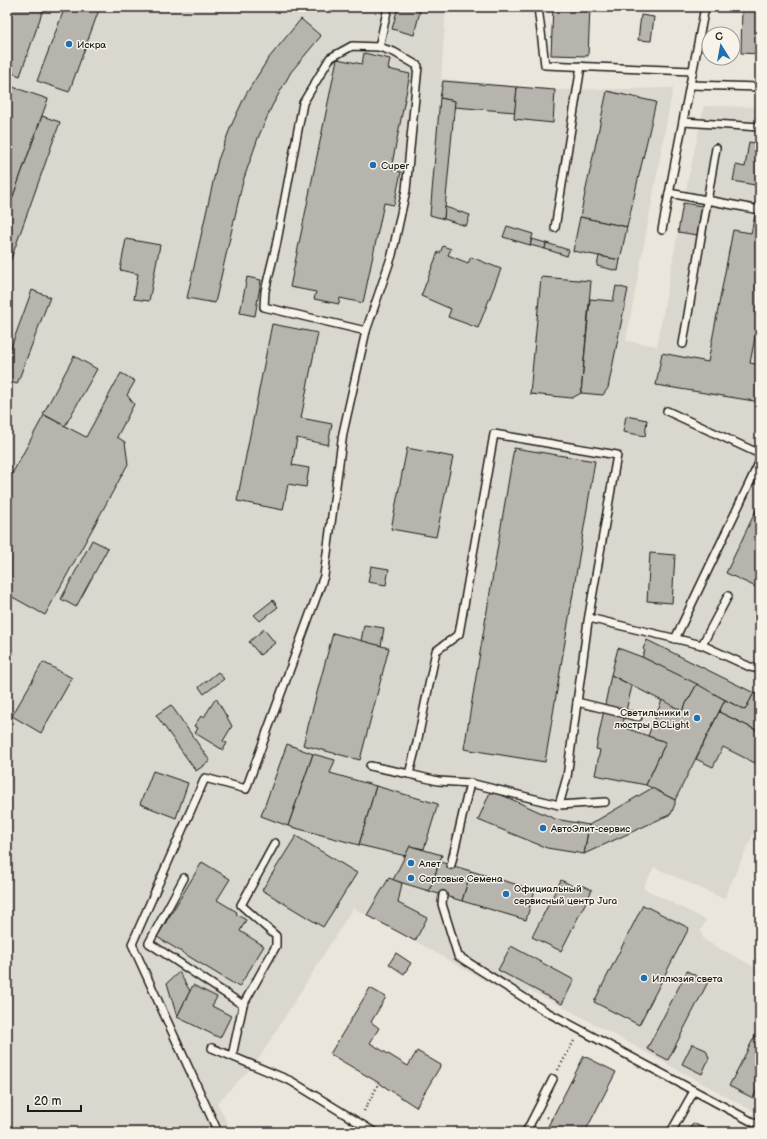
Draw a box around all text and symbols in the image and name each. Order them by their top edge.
north arrow [701,26,741,66]
text: С [714,29,725,44]
marker: Искра [64,39,74,49]
place label: Искра [77,39,106,51]
marker: Cuper [368,160,378,170]
place label: Cuper [381,160,409,172]
place label: Светильники и люстры BCLight [614,707,689,731]
marker: Светильники и люстры BCLight [692,713,702,723]
marker: АвтоЭлит-сервис [538,823,548,833]
place label: АвтоЭлит-сервис [550,823,630,835]
marker: Алет [406,858,416,868]
place label: Алет [418,858,441,870]
marker: Сортовые Семена [406,873,416,883]
place label: Сортовые Семена [419,873,503,885]
place label: Официальный сервисный центр Jura [514,883,617,907]
marker: Официальный сервисный центр Jura [501,889,511,899]
marker: Иллюзия света [639,973,649,983]
place label: Иллюзия света [652,973,723,985]
scale bar [28,1087,81,1113]
text: 20 m [34,1094,61,1109]

